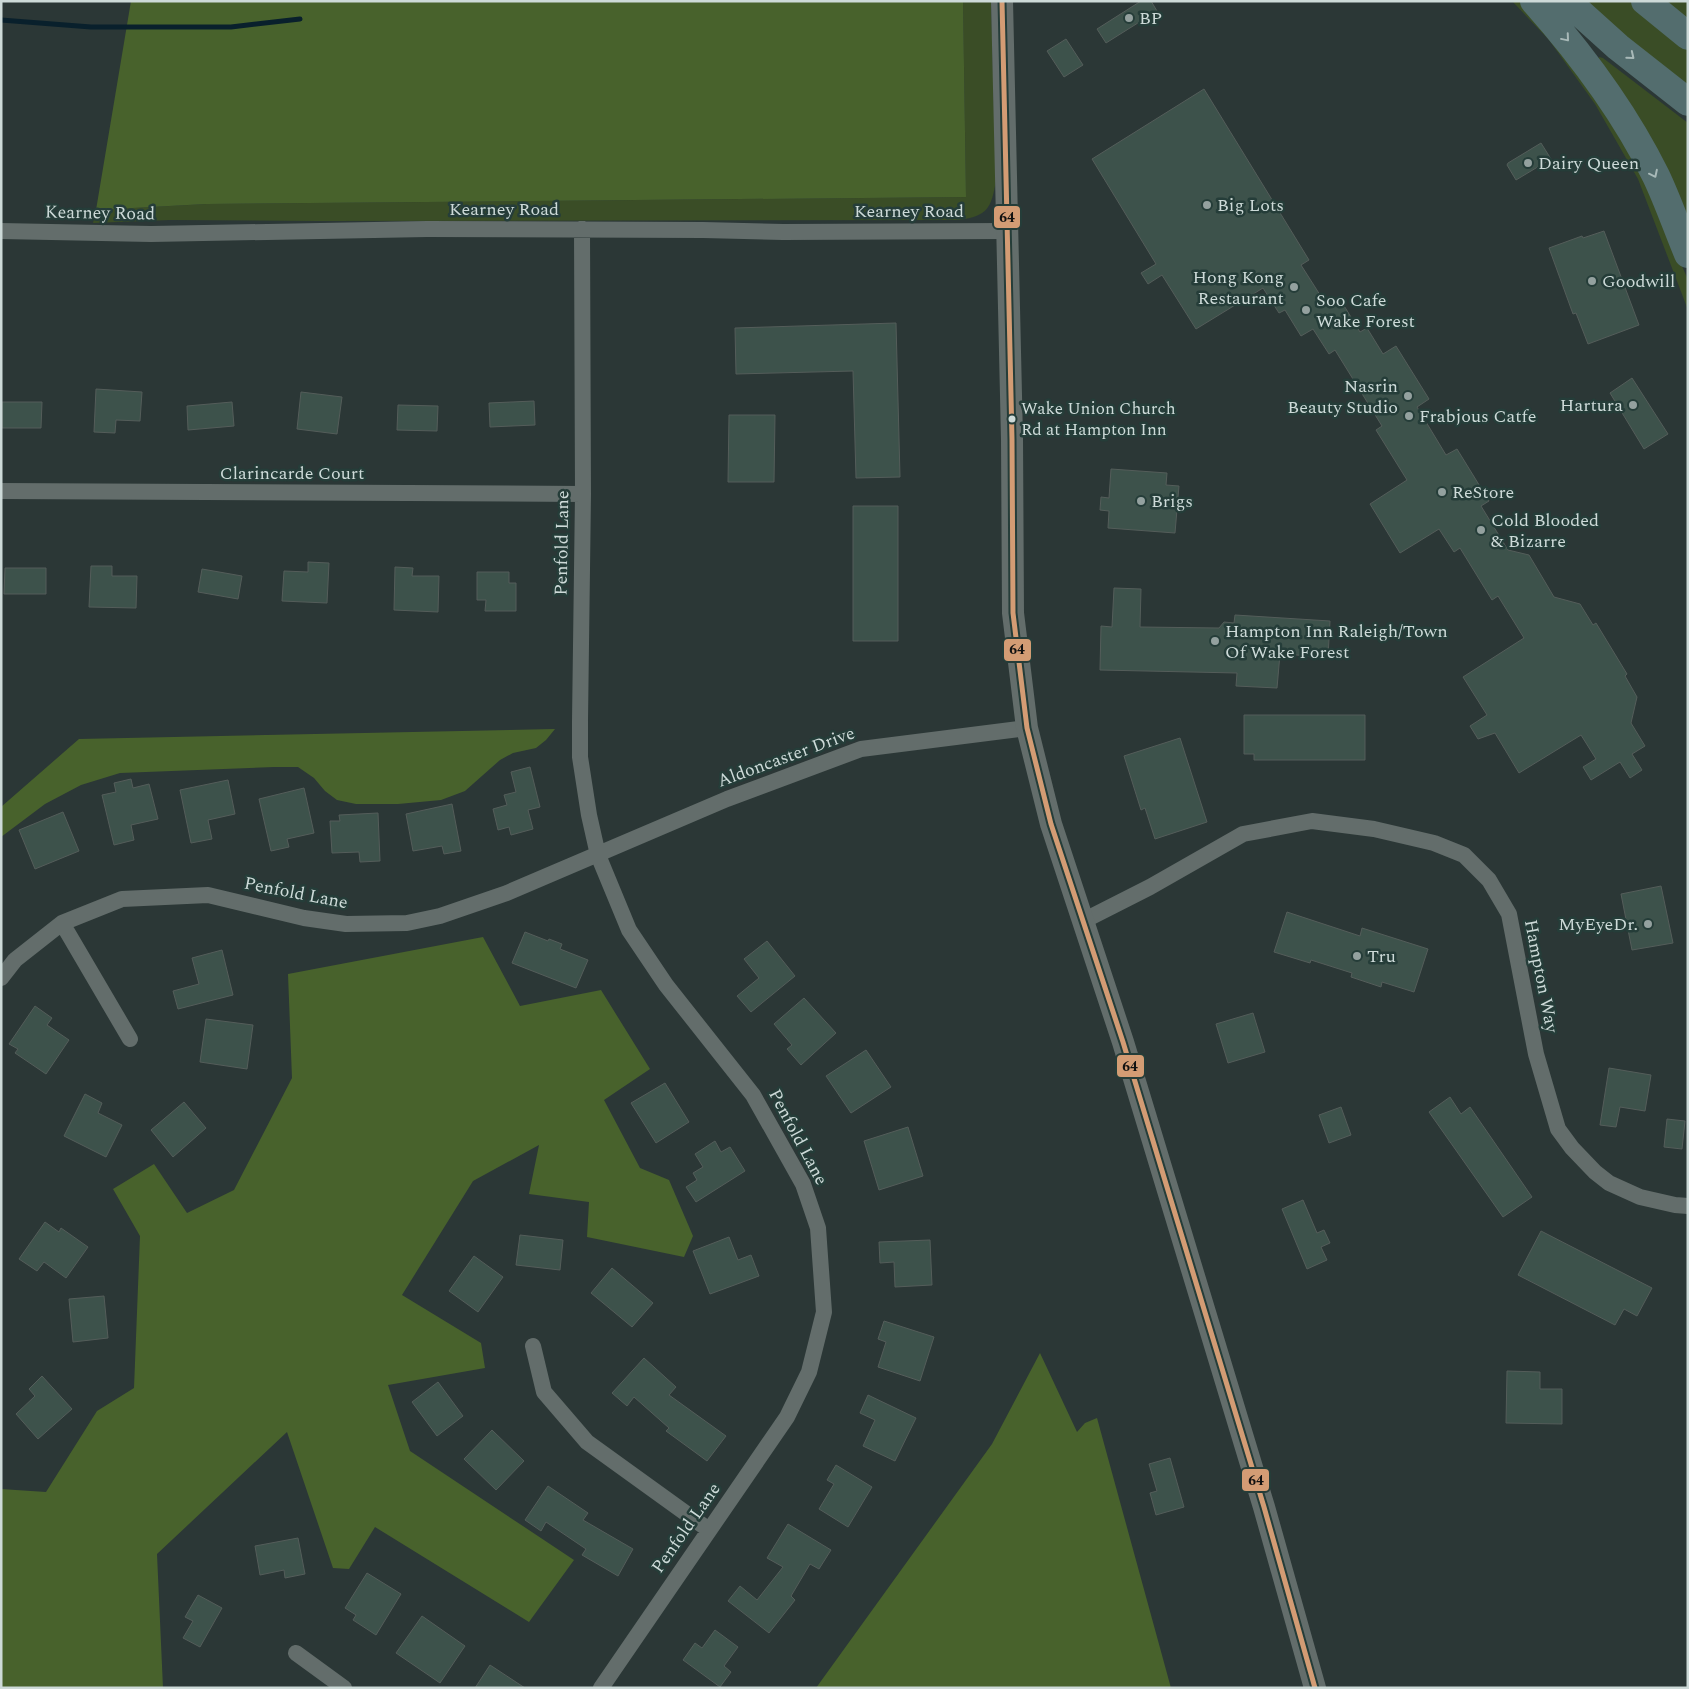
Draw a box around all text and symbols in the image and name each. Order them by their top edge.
place label: BP [1139,5,1162,32]
marker: BP [1123,12,1135,24]
one-way arrow [1560,32,1569,41]
one-way arrow [1625,51,1634,60]
place label: Dairy Queen [1538,150,1639,177]
marker: Dairy Queen [1522,157,1534,169]
one-way arrow [1648,168,1658,177]
place label: Big Lots [1217,192,1284,219]
street label: Kearney Road [449,196,559,223]
street label: Kearney Road [854,198,964,225]
street label: Kearney Road [45,199,155,227]
marker: Big Lots [1201,199,1213,211]
line badge: 64 [993,205,1021,229]
text: 64 [999,207,1015,228]
place label: Hong Kong Restaurant [1192,264,1284,312]
place label: Goodwill [1602,268,1675,295]
marker: Goodwill [1586,275,1598,287]
marker: Hong Kong Restaurant [1288,281,1300,293]
place label: Soo Cafe Wake Forest [1316,287,1415,335]
marker: Soo Cafe Wake Forest [1300,304,1312,316]
place label: Nasrin Beauty Studio [1287,373,1398,421]
marker: Nasrin Beauty Studio [1402,390,1414,402]
place label: Hartura [1560,392,1623,419]
place label: Wake Union Church Rd at Hampton Inn [1021,396,1176,443]
marker: Hartura [1627,399,1639,411]
place label: Frabjous Catfe [1419,403,1537,430]
marker: Frabjous Catfe [1403,410,1415,422]
marker: Wake Union Church Rd at Hampton Inn [1007,414,1017,424]
street label: Clarincarde Court [220,460,364,487]
place label: ReStore [1452,479,1514,506]
marker: ReStore [1436,486,1448,498]
place label: Brigs [1151,488,1193,515]
street label: Penfold Lane [548,490,576,596]
marker: Brigs [1135,495,1147,507]
place label: Cold Blooded & Bizarre [1491,507,1599,555]
marker: Cold Blooded & Bizarre [1475,524,1487,536]
place label: Hampton Inn Raleigh/Town Of Wake Forest [1225,618,1448,666]
marker: Hampton Inn Raleigh/Town Of Wake Forest [1209,635,1221,647]
line badge: 64 [1003,638,1032,662]
text: 64 [1009,639,1025,660]
street label: Aldoncaster Drive [713,720,859,794]
street label: Penfold Lane [242,870,350,916]
place label: MyEyeDr. [1558,911,1638,938]
street label: Hampton Way [1517,917,1565,1036]
marker: MyEyeDr. [1642,918,1654,930]
place label: Tru [1367,943,1396,970]
marker: Tru [1351,950,1363,962]
line badge: 64 [1116,1054,1145,1078]
text: 64 [1122,1056,1138,1077]
street label: Penfold Lane [761,1084,835,1190]
line badge: 64 [1241,1468,1270,1492]
text: 64 [1248,1470,1264,1491]
street label: Penfold Lane [645,1477,727,1579]

